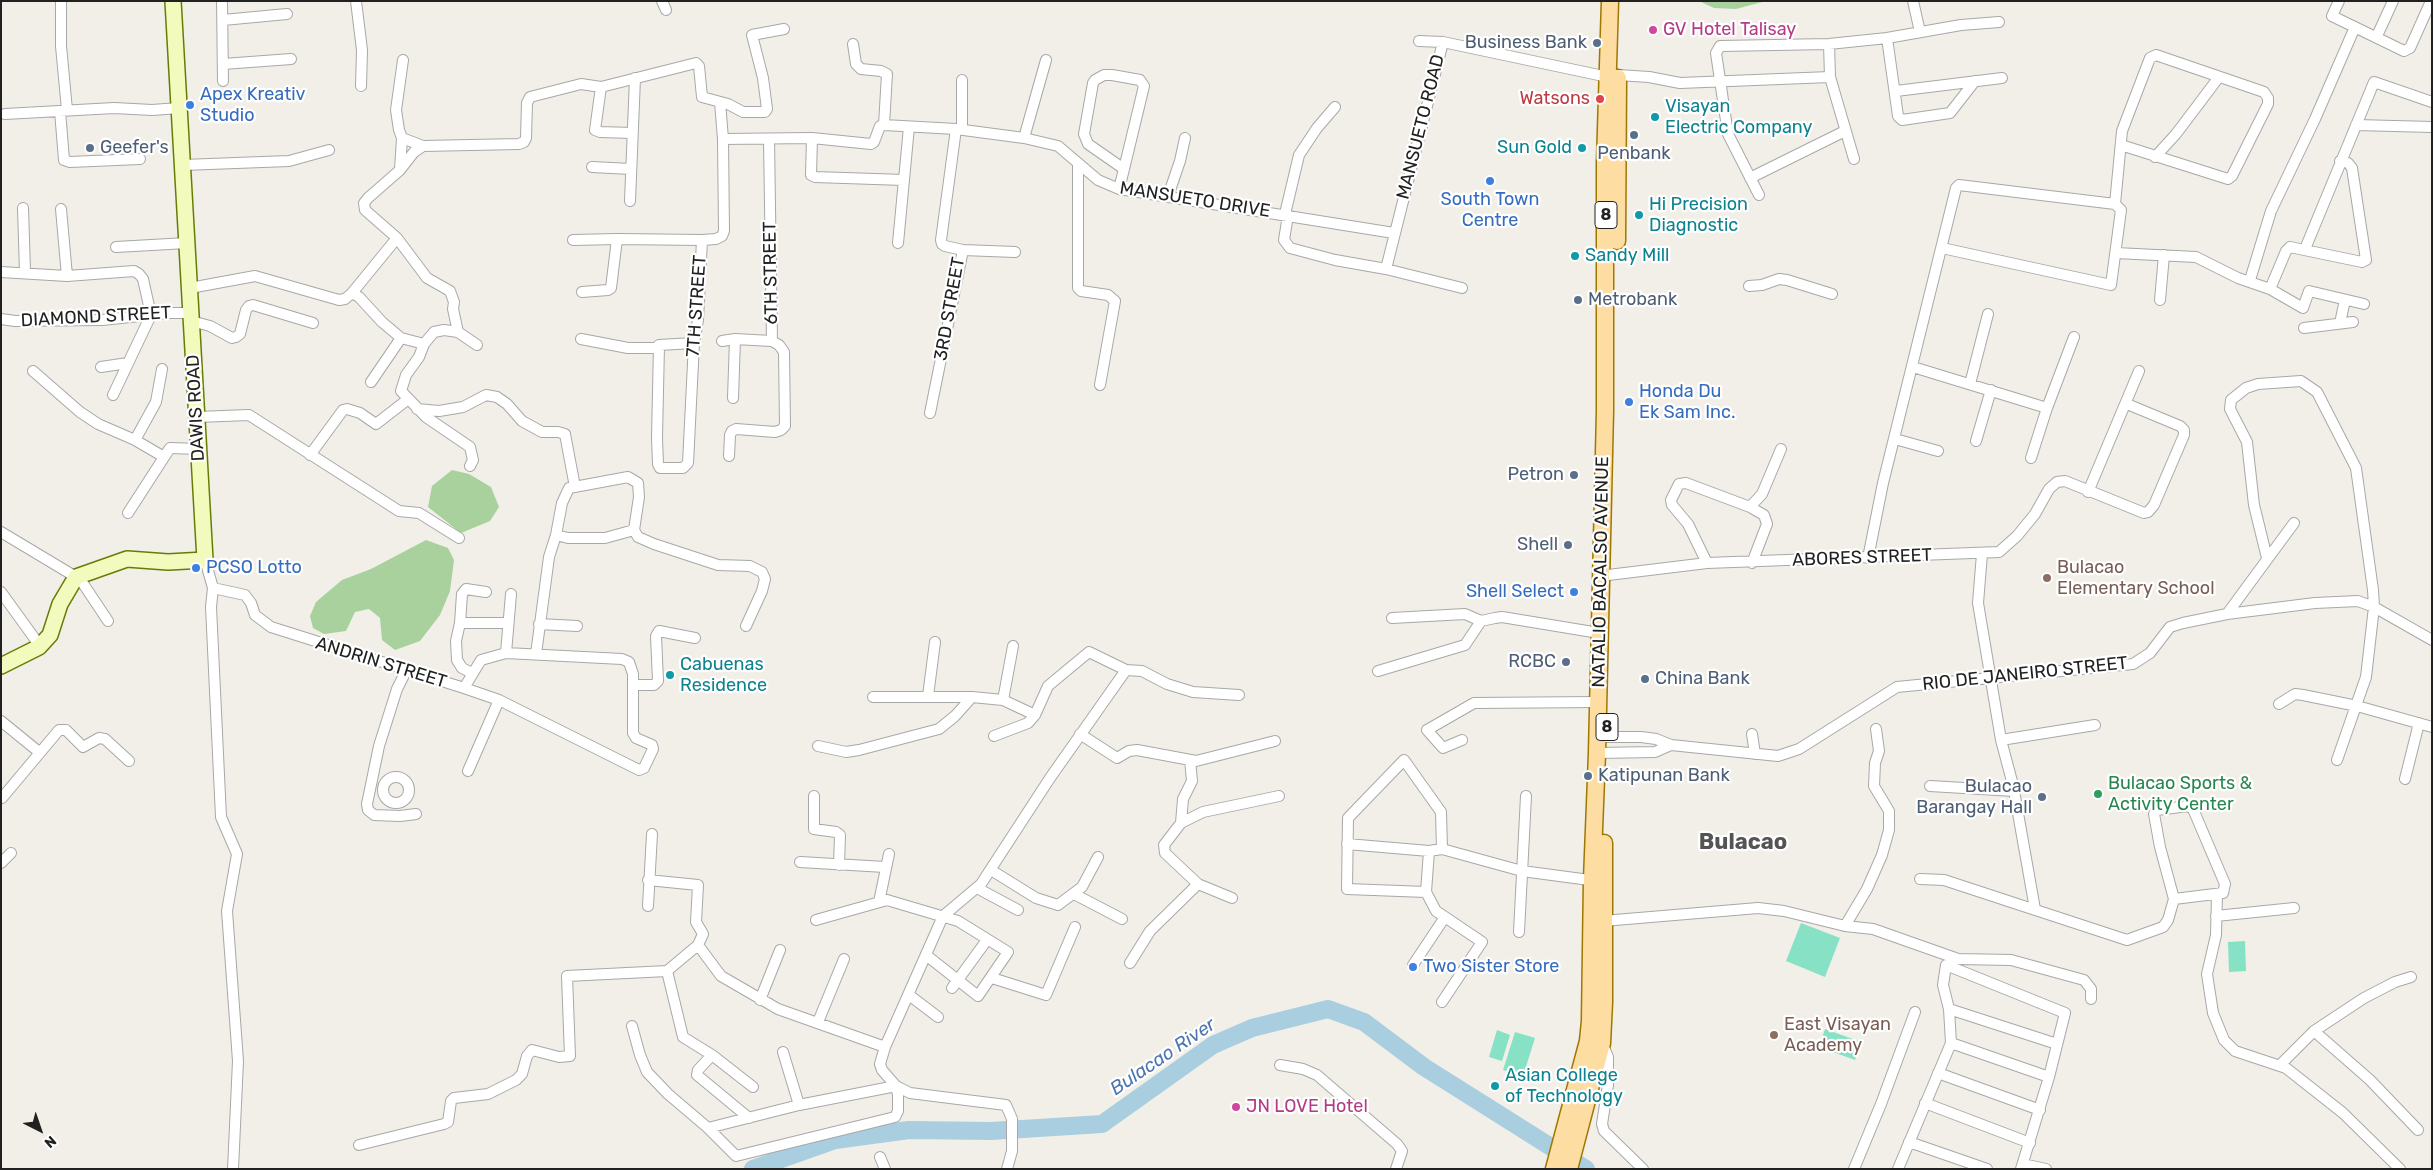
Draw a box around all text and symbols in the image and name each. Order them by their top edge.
place label: GV Hotel Talisay [1663,19,1796,41]
marker: GV Hotel Talisay [1647,24,1659,36]
place label: Business Bank [1465,32,1587,54]
marker: Business Bank [1591,37,1603,49]
street label: MANSUETO ROAD [1393,52,1449,202]
place label: Apex Kreativ Studio [200,84,306,126]
place label: Watsons [1519,88,1590,110]
marker: Watsons [1594,93,1606,105]
place label: Visayan Electric Company [1665,96,1812,138]
marker: Apex Kreativ Studio [184,99,196,111]
marker: Visayan Electric Company [1649,111,1661,123]
marker: Penbank [1628,129,1640,141]
place label: Geefer's [100,137,169,159]
place label: Sun Gold [1497,137,1572,159]
marker: Geefer's [84,142,96,154]
marker: Sun Gold [1576,142,1588,154]
place label: Penbank [1597,143,1671,165]
marker: South Town Centre [1484,175,1496,187]
street label: MANSUETO DRIVE [1118,177,1272,223]
place label: South Town Centre [1441,189,1539,232]
place label: Hi Precision Diagnostic [1649,194,1748,236]
road number: 8 [1595,202,1617,228]
marker: Hi Precision Diagnostic [1633,209,1645,221]
street label: 6TH STREET [759,221,783,325]
place label: Sandy Mill [1585,245,1669,267]
marker: Sandy Mill [1569,250,1581,262]
street label: 7TH STREET [683,254,711,358]
street label: 3RD STREET [930,255,970,363]
place label: Metrobank [1588,289,1677,311]
marker: Metrobank [1572,294,1584,306]
street label: DIAMOND STREET [20,302,172,332]
street label: DAWIS ROAD [182,354,210,462]
place label: Honda Du Ek Sam Inc. [1639,381,1735,424]
marker: Honda Du Ek Sam Inc. [1623,396,1635,408]
street label: NATALIO BACALSO AVENUE [1588,456,1614,688]
place label: Petron [1508,464,1564,486]
marker: Petron [1568,469,1580,481]
place label: Shell [1517,534,1558,556]
marker: Shell [1562,539,1574,551]
street label: ABORES STREET [1792,545,1932,571]
place label: PCSO Lotto [206,557,302,579]
place label: Bulacao Elementary School [2057,557,2215,600]
marker: PCSO Lotto [190,562,202,574]
marker: Bulacao Elementary School [2041,572,2053,584]
place label: Shell Select [1466,581,1564,603]
marker: Shell Select [1568,586,1580,598]
street label: ANDRIN STREET [313,633,449,693]
place label: RCBC [1508,651,1556,673]
street label: RIO DE JANEIRO STREET [1921,652,2129,696]
place label: Cabuenas Residence [680,654,767,696]
marker: RCBC [1560,656,1572,668]
place label: China Bank [1655,668,1750,690]
marker: Cabuenas Residence [664,669,676,681]
marker: China Bank [1639,673,1651,685]
road number: 8 [1596,714,1618,740]
place label: Katipunan Bank [1598,765,1730,787]
marker: Katipunan Bank [1582,770,1594,782]
place label: Bulacao Sports & Activity Center [2108,773,2252,816]
place label: Bulacao Barangay Hall [1916,776,2032,819]
marker: Bulacao Sports & Activity Center [2092,788,2104,800]
marker: Bulacao Barangay Hall [2036,791,2048,803]
district label: Bulacao [1699,830,1787,856]
place label: Two Sister Store [1423,956,1559,978]
marker: Two Sister Store [1407,961,1419,973]
water label: Bulacao River [1106,1013,1220,1101]
place label: East Visayan Academy [1784,1014,1891,1056]
marker: East Visayan Academy [1768,1029,1780,1041]
place label: Asian College of Technology [1505,1065,1623,1108]
marker: Asian College of Technology [1489,1080,1501,1092]
place label: JN LOVE Hotel [1246,1096,1368,1118]
marker: JN LOVE Hotel [1230,1101,1242,1113]
north arrow [15,1105,65,1155]
text: N [41,1132,60,1151]

